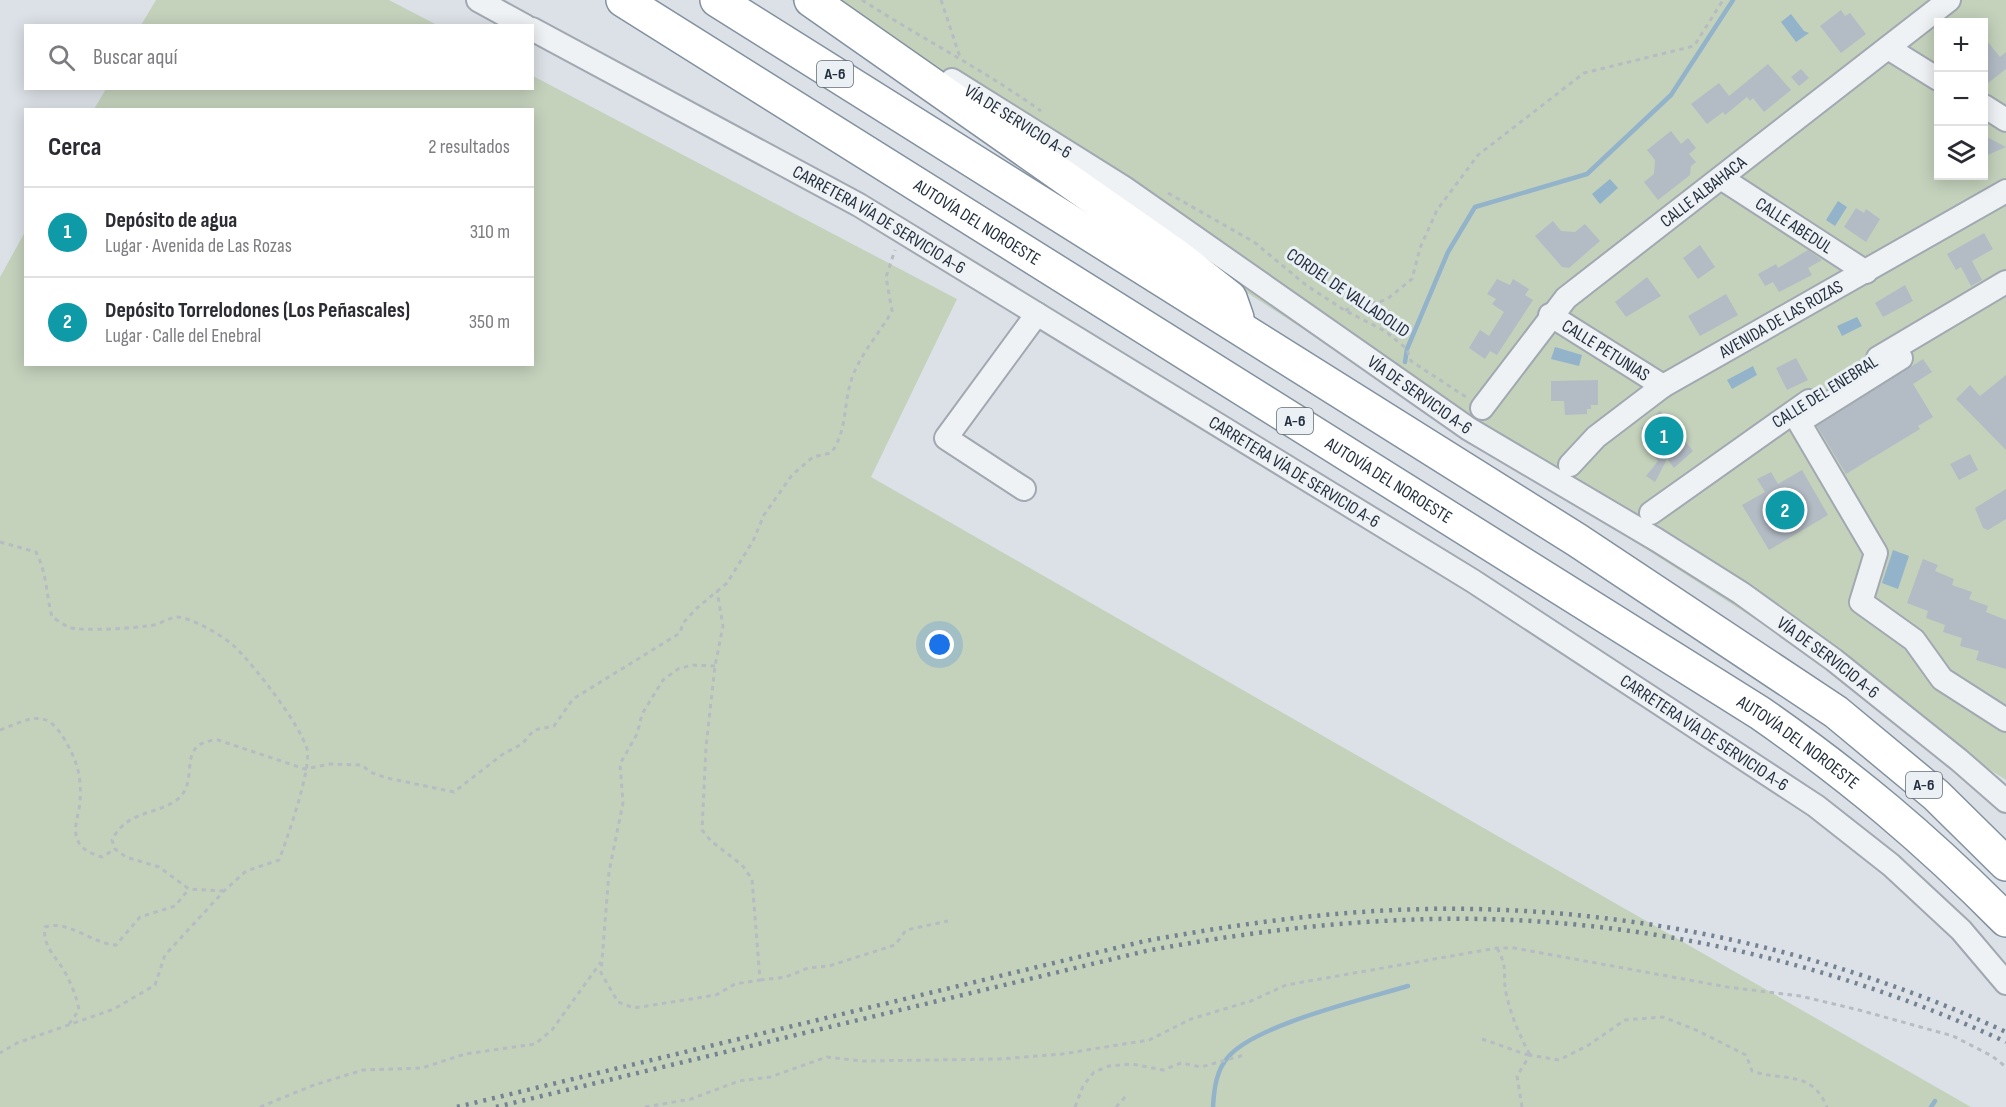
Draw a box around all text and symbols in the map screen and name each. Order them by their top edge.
map controls [1934,18,1988,180]
button: + [1934,18,1988,72]
search box [24,24,534,90]
icon: search [45,41,78,74]
text: Buscar aquí [93,44,178,71]
road number: A-6 [817,61,853,87]
button: − [1934,72,1988,126]
street label: VÍA DE SERVICIO A-6 [961,80,1076,163]
button: layers [1934,126,1988,180]
text: Cerca [48,132,101,163]
text: 2 resultados [428,135,510,159]
street label: CALLE ALBAHACA [1656,151,1750,231]
street label: CARRETERA VÍA DE SERVICIO A-6 [789,161,969,278]
street label: AUTOVÍA DEL NOROESTE [909,174,1044,270]
street label: CALLE ABEDUL [1751,193,1837,258]
text: Depósito de agua [105,207,237,234]
text: 1 [64,220,71,244]
text: 310 m [470,220,510,244]
text: Lugar · Avenida de Las Rozas [105,234,292,258]
street label: CORDEL DE VALLADOLID [1282,244,1414,342]
street label: AVENIDA DE LAS ROZAS [1714,275,1847,363]
text: Depósito Torrelodones (Los Peñascales) [105,297,410,324]
text: 2 [63,310,72,334]
text: 350 m [469,310,510,334]
street label: CALLE PETUNIAS [1558,315,1654,386]
text: Lugar · Calle del Enebral [105,324,261,348]
street label: VÍA DE SERVICIO A-6 [1364,351,1476,438]
street label: CALLE DEL ENEBRAL [1768,351,1882,433]
road number: A-6 [1277,408,1313,434]
street label: CARRETERA VÍA DE SERVICIO A-6 [1205,411,1384,532]
pin: 1 [1644,414,1684,458]
street label: AUTOVÍA DEL NOROESTE [1321,432,1456,528]
pin: 2 [1766,488,1804,532]
street label: VÍA DE SERVICIO A-6 [1773,612,1884,703]
your location [925,630,954,659]
street label: CARRETERA VÍA DE SERVICIO A-6 [1616,670,1792,796]
street label: AUTOVÍA DEL NOROESTE [1733,690,1863,793]
road number: A-6 [1906,772,1942,798]

